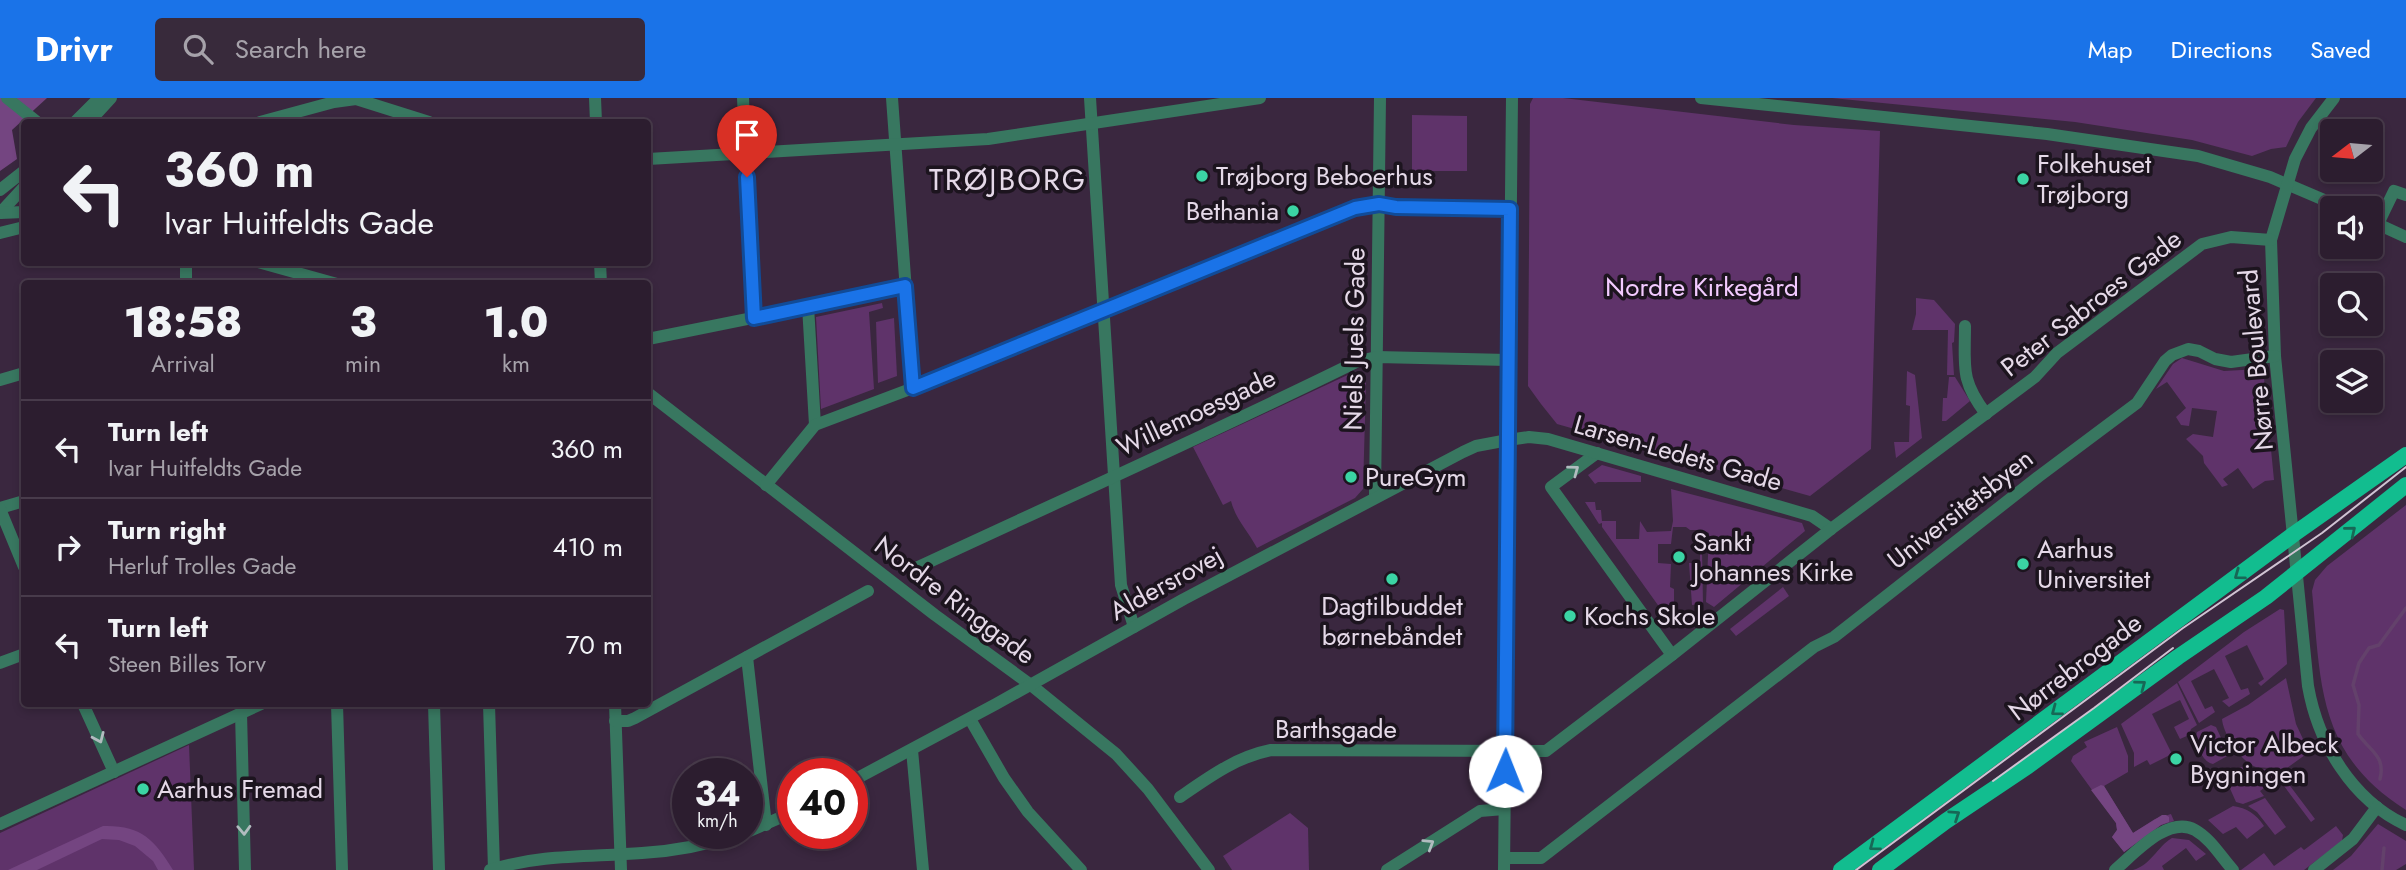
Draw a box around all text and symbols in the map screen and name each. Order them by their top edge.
search box [155,18,645,81]
text: Drivr [35,26,113,73]
icon: search [179,30,217,68]
text: Search here [235,30,366,68]
text: Map [2088,32,2133,67]
text: Directions [2171,32,2272,67]
text: Saved [2310,32,2371,67]
pin [717,105,777,177]
icon: arrive [728,116,766,154]
north arrow [2320,119,2384,182]
map controls [2320,119,2383,413]
text: 360 m [164,135,315,205]
place label: Folkehuset Trøjborg [2037,145,2152,213]
icon: left [49,147,140,238]
place label: Trøjborg Beboerhus [1216,157,1433,195]
district label: TRØJBORG [929,158,1087,201]
marker: Trøjborg Beboerhus [1194,168,1210,184]
marker: Folkehuset Trøjborg [2015,171,2031,187]
place label: Bethania [1186,192,1279,230]
button: sound [2320,196,2383,259]
text: Ivar Huitfeldts Gade [164,200,434,246]
marker: Bethania [1285,203,1301,219]
street label: Peter Sabroes Gade [1993,220,2189,386]
street label: Niels Juels Gade [1333,247,1375,431]
park label: Nordre Kirkegård [1605,268,1799,306]
street label: Nørre Boulevard [2229,268,2283,452]
button: search [2320,273,2383,336]
text: 18:58 [124,292,242,353]
text: 3 [350,292,377,353]
text: 1.0 [484,292,548,353]
text: Arrival [151,347,215,381]
text: min [345,347,381,381]
text: km [502,347,530,381]
button: layers [2320,350,2383,413]
street label: Willemoesgade [1110,358,1282,466]
street label: Larsen-Ledets Gade [1570,405,1786,501]
text: Turn left [108,413,208,451]
icon: left [49,430,87,468]
text: 360 m [550,430,623,468]
street label: Universitetsbyen [1879,440,2041,578]
text: Ivar Huitfeldts Gade [108,451,302,485]
place label: PureGym [1365,458,1467,496]
one-way arrow [1566,465,1579,478]
marker: PureGym [1343,469,1359,485]
text: Turn right [108,511,226,549]
place label: Sankt Johannes Kirke [1690,523,1853,591]
one-way arrow [2343,526,2355,539]
street label: Nordre Ringgade [866,527,1044,673]
icon: right [49,528,87,566]
text: 410 m [552,528,623,566]
place label: Aarhus Universitet [2037,530,2151,598]
street label: Aldersrovej [1103,536,1229,630]
text: Herluf Trolles Gade [108,549,296,583]
marker: Sankt Johannes Kirke [1671,549,1687,565]
marker: Aarhus Universitet [2015,556,2031,572]
one-way arrow [2234,567,2247,580]
marker: Dagtilbuddet børnebåndet [1384,571,1400,587]
place label: Dagtilbuddet børnebåndet [1321,587,1464,655]
place label: Kochs Skole [1584,597,1715,635]
street label: Nørrebrogade [2000,604,2150,730]
marker: Kochs Skole [1562,608,1578,624]
text: Turn left [108,609,208,647]
icon: left [49,626,87,664]
text: 70 m [566,626,623,664]
text: Steen Billes Torv [108,647,266,681]
one-way arrow [2133,680,2146,693]
one-way arrow [2051,702,2064,715]
street label: Barthsgade [1275,710,1397,748]
place label: Victor Albeck Bygningen [2190,725,2339,793]
one-way arrow [91,730,105,743]
position arrow [1468,734,1542,808]
marker: Victor Albeck Bygningen [2168,751,2184,767]
speed limit sign: 40 [777,758,868,849]
text: 34 [694,769,741,819]
place label: Aarhus Fremad [157,770,323,808]
marker: Aarhus Fremad [135,781,151,797]
text: km/h [697,808,738,834]
one-way arrow [1947,811,1960,823]
one-way arrow [236,825,252,836]
one-way arrow [1869,838,1881,851]
one-way arrow [1421,839,1434,852]

